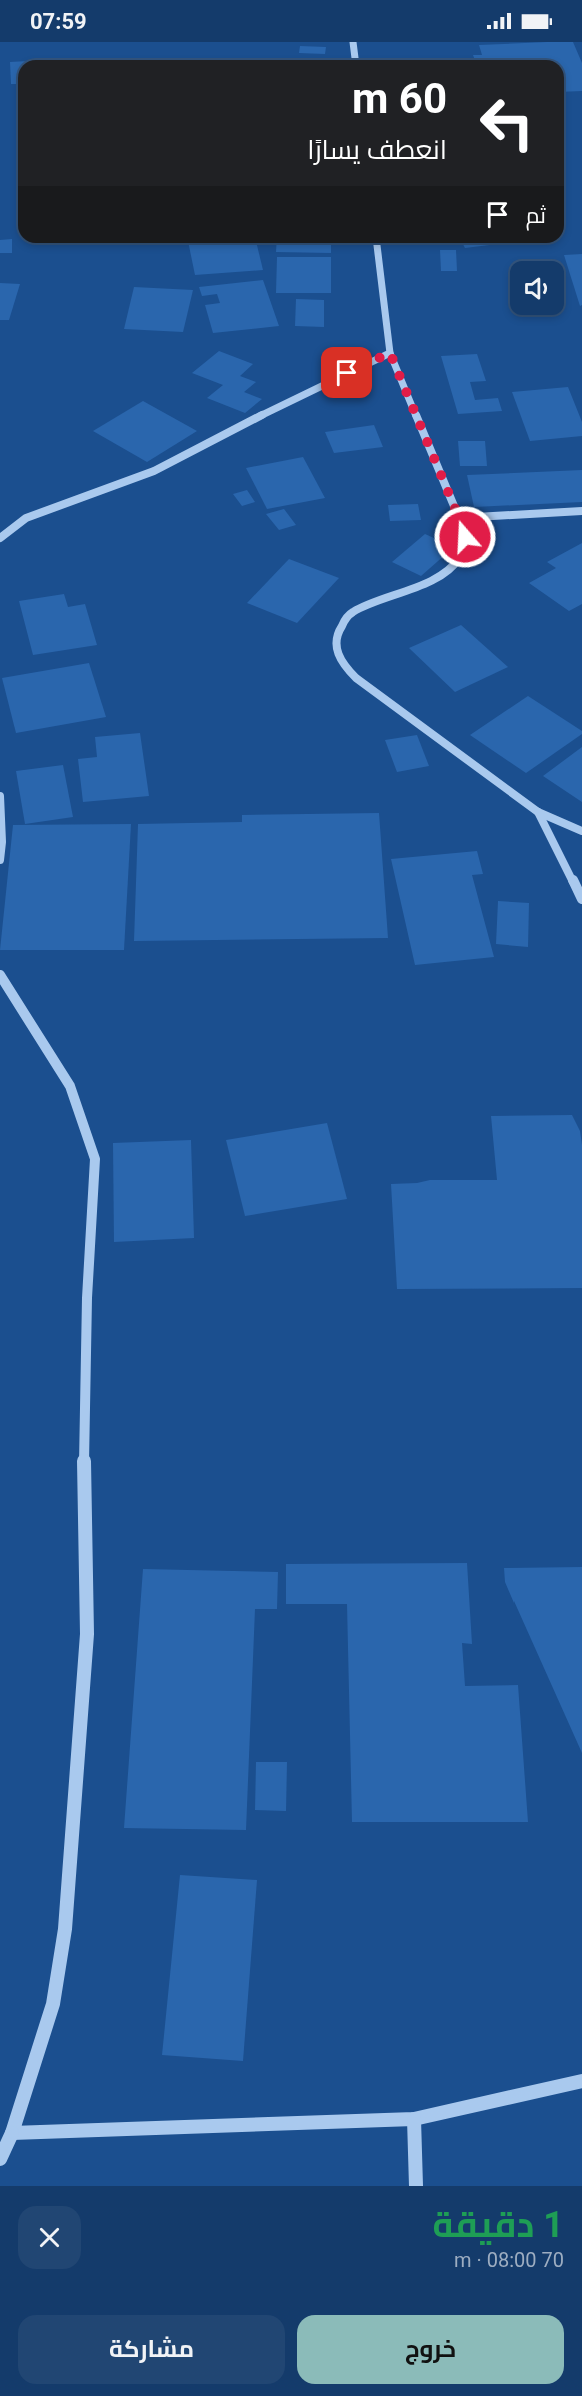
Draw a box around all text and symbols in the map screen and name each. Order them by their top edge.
text: 07:59 [30,9,87,34]
text: 60 m [352,74,447,123]
icon: left [468,84,546,162]
text: انعطف يسارًا [307,134,447,166]
icon: arrive [481,198,514,231]
text: ثم [526,203,546,228]
map controls [510,261,564,315]
button: sound [510,261,564,315]
pin [321,347,372,398]
icon: arrive [330,356,363,389]
position arrow [433,505,497,569]
text: 1 دقيقة [433,2204,564,2246]
button: close [18,2206,81,2269]
text: 70 m · 08:00 [454,2248,564,2272]
button: مشاركة [18,2315,285,2384]
button: خروج [297,2315,564,2384]

